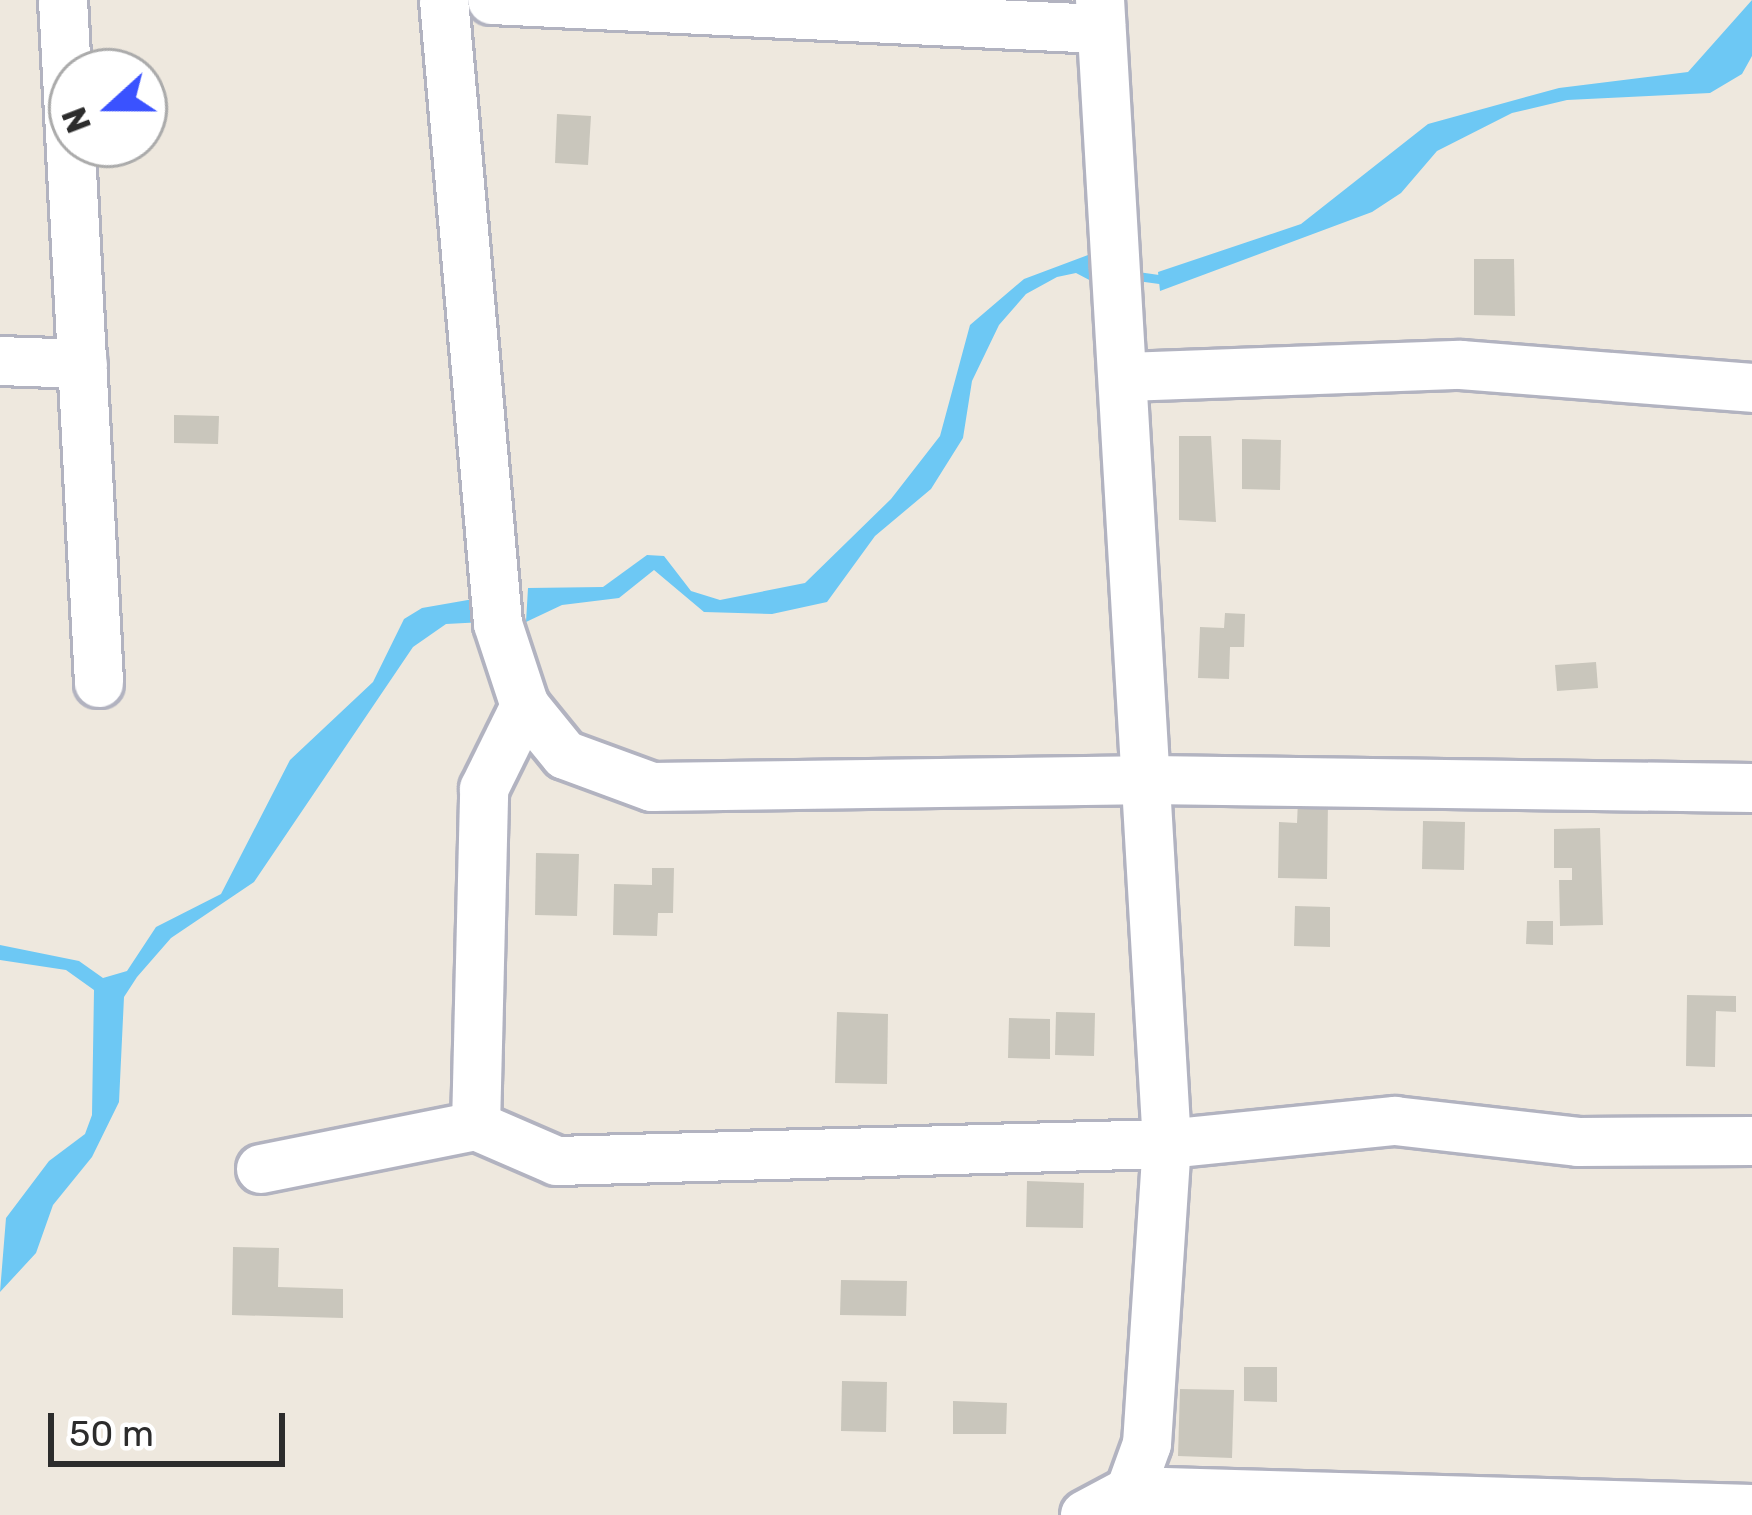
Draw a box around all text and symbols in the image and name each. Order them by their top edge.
north arrow [48,48,168,168]
text: N [54,102,99,138]
scale bar [54,1389,291,1463]
text: 50 m [69,1412,154,1455]

